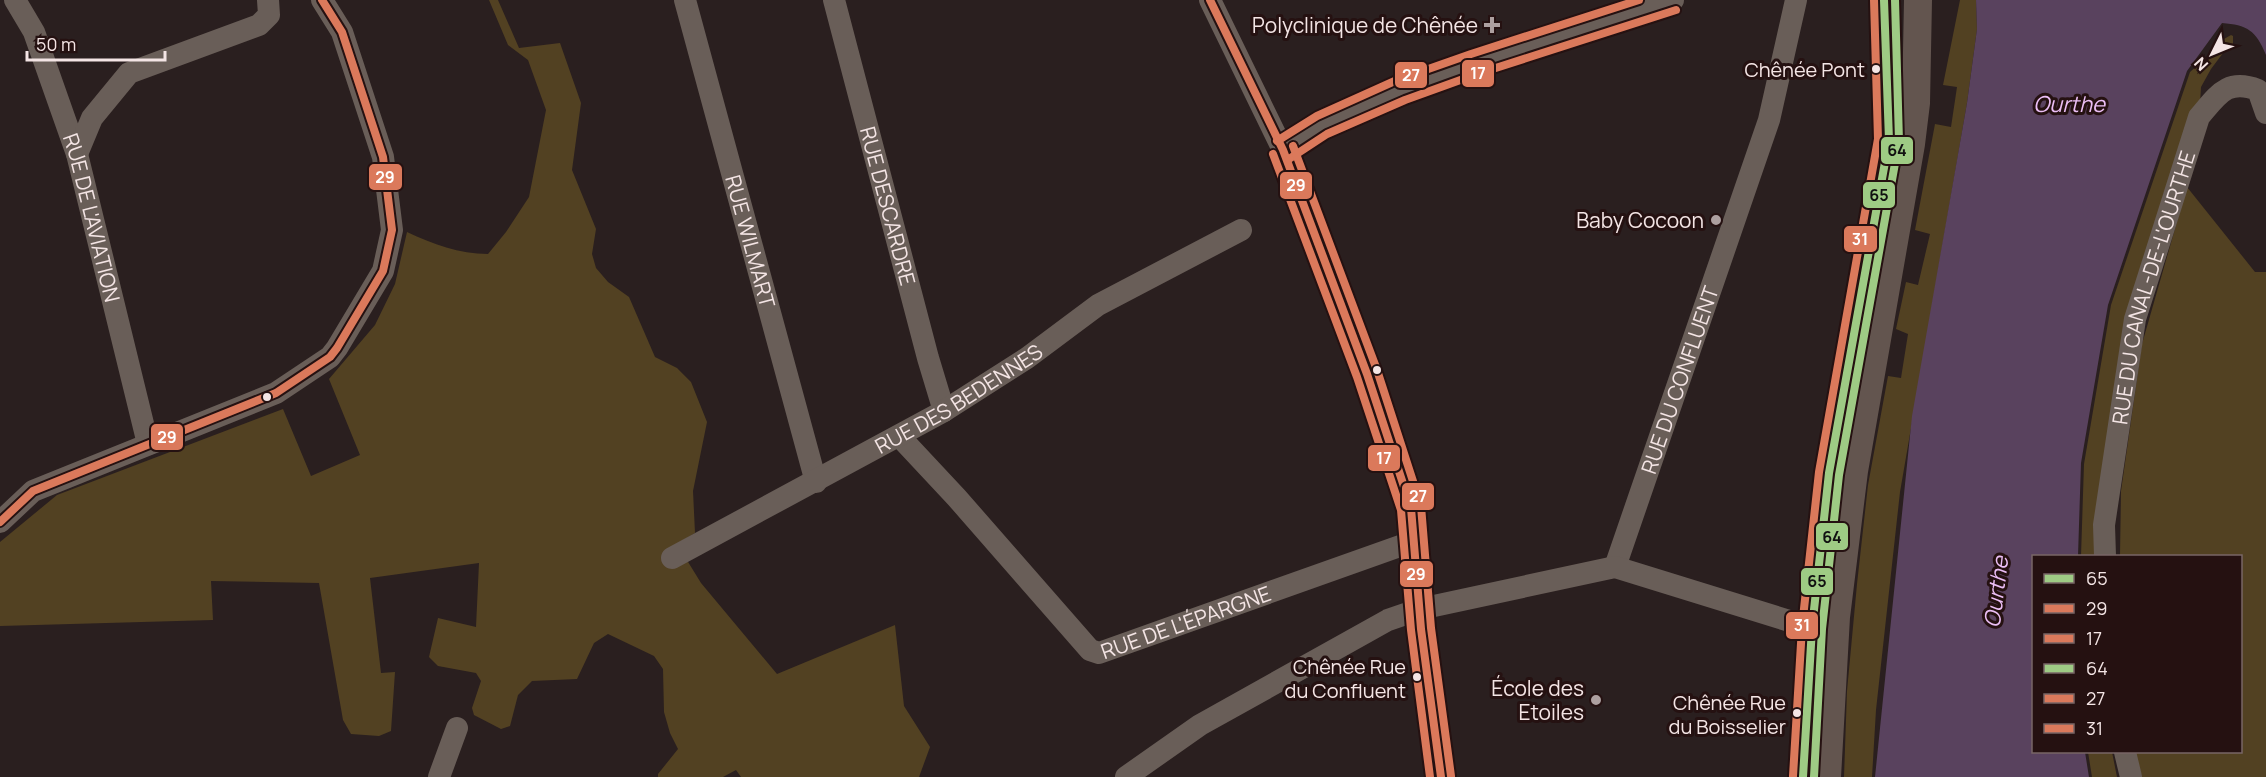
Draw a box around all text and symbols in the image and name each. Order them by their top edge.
place label: Polyclinique de Chênée [1252,11,1478,39]
marker: Polyclinique de Chênée [1483,16,1501,34]
scale bar [27,24,165,62]
north arrow [2182,24,2242,84]
text: 50 m [36,32,76,56]
text: N [2189,53,2213,76]
place label: Chênée Pont [1744,56,1865,83]
line badge: 17 [1461,59,1495,88]
line badge: 27 [1394,61,1428,89]
text: 17 [1470,62,1486,84]
marker: Chênée Pont [1870,63,1882,75]
text: 27 [1402,64,1420,86]
water label: Ourthe [2033,89,2106,119]
street label: RUE DESCARDRE [854,124,922,288]
street label: RUE DE L'AVIATION [57,129,127,305]
line badge: 64 [1880,136,1914,165]
text: 64 [1887,139,1907,161]
street label: RUE DU CANAL-DE-L'OURTHE [2105,147,2201,426]
line badge: 29 [368,163,403,191]
text: 29 [375,166,395,188]
line badge: 29 [1279,171,1313,200]
street label: RUE WILMART [719,172,782,311]
text: 29 [1286,174,1306,196]
line badge: 65 [1862,181,1896,209]
text: 65 [1869,184,1889,206]
place label: Baby Cocoon [1576,206,1704,234]
marker: Baby Cocoon [1709,213,1723,227]
line badge: 31 [1843,225,1878,253]
text: 31 [1852,228,1868,250]
street label: RUE DU CONFLUENT [1634,282,1725,477]
street label: RUE DES BEDENNES [870,337,1048,460]
unlabelled marker [1371,364,1383,376]
unlabelled marker [261,391,273,403]
line badge: 29 [150,423,184,451]
text: 29 [157,426,177,448]
line badge: 17 [1367,444,1401,472]
text: 17 [1376,447,1392,469]
line badge: 27 [1401,482,1435,511]
text: 27 [1409,485,1427,507]
line badge: 64 [1815,522,1849,551]
text: 64 [1822,526,1842,548]
water label: Ourthe [1977,553,2015,629]
legend [2032,555,2242,753]
line badge: 29 [1399,560,1434,588]
text: 29 [1406,563,1426,585]
text: 65 [2086,566,2108,590]
line badge: 65 [1800,567,1834,596]
text: 65 [1807,570,1827,592]
street label: RUE DE L'ÉPARGNE [1097,579,1275,665]
text: 29 [2086,596,2107,620]
line badge: 31 [1785,611,1819,640]
text: 31 [1794,614,1810,636]
text: 17 [2086,626,2102,650]
place label: Chênée Rue du Confluent [1285,653,1406,704]
text: 64 [2086,656,2108,680]
marker: Chênée Rue du Confluent [1411,671,1423,683]
place label: École des Etoiles [1491,674,1584,726]
text: 27 [2086,686,2105,710]
place label: Chênée Rue du Boisselier [1669,689,1786,740]
marker: École des Etoiles [1589,693,1603,707]
marker: Chênée Rue du Boisselier [1791,707,1803,719]
text: 31 [2086,716,2103,740]

